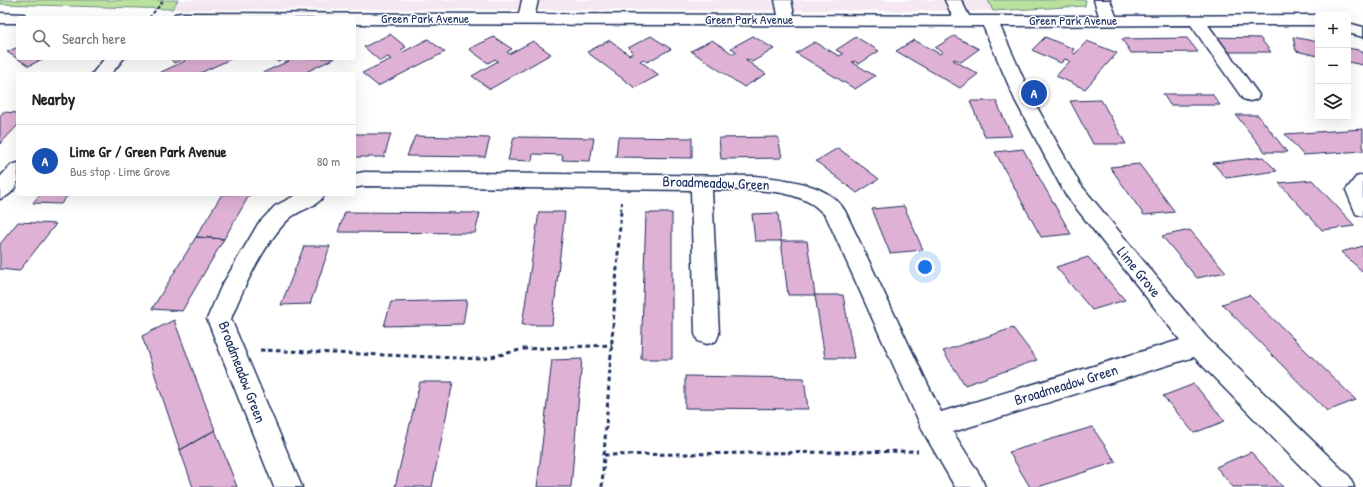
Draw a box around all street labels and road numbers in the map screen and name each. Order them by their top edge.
street label: Green Park Avenue [381,9,469,27]
street label: Green Park Avenue [705,10,793,28]
street label: Green Park Avenue [1029,11,1117,29]
street label: Broadmeadow Green [662,170,770,195]
street label: Lime Grove [1112,242,1166,301]
street label: Broadmeadow Green [213,318,272,426]
street label: Broadmeadow Green [1012,359,1120,410]

